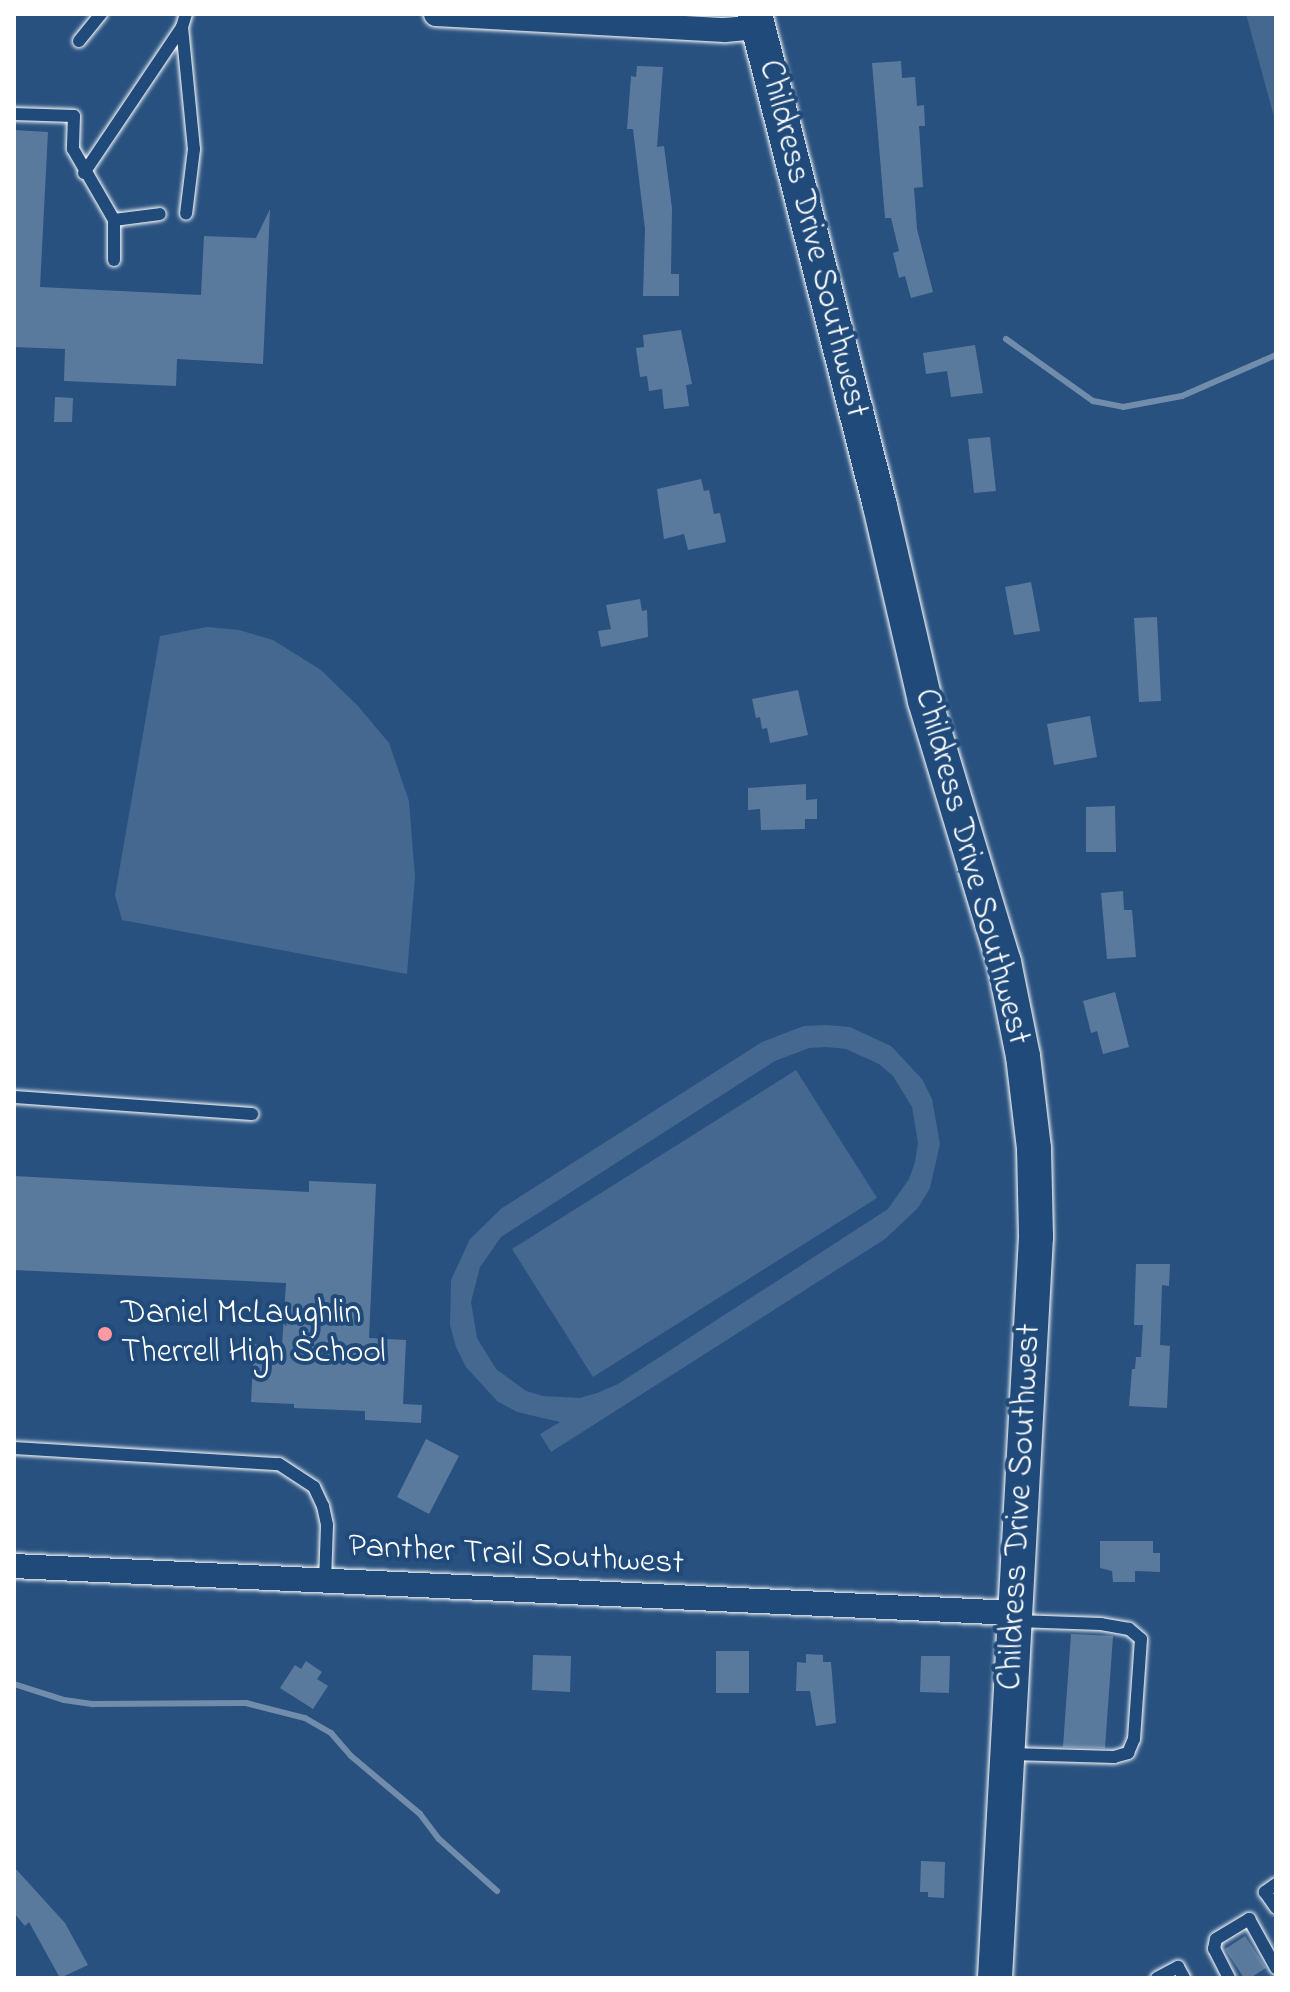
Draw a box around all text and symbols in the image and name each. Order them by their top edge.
street label: Childress Drive Southwest [748,56,876,422]
street label: Childress Drive Southwest [904,685,1038,1049]
place label: Daniel McLaughlin Therrell High School [121,1294,386,1374]
street label: Childress Drive Southwest [991,1323,1051,1691]
marker: Daniel McLaughlin Therrell High School [96,1325,114,1343]
street label: Panther Trail Southwest [347,1527,685,1585]

